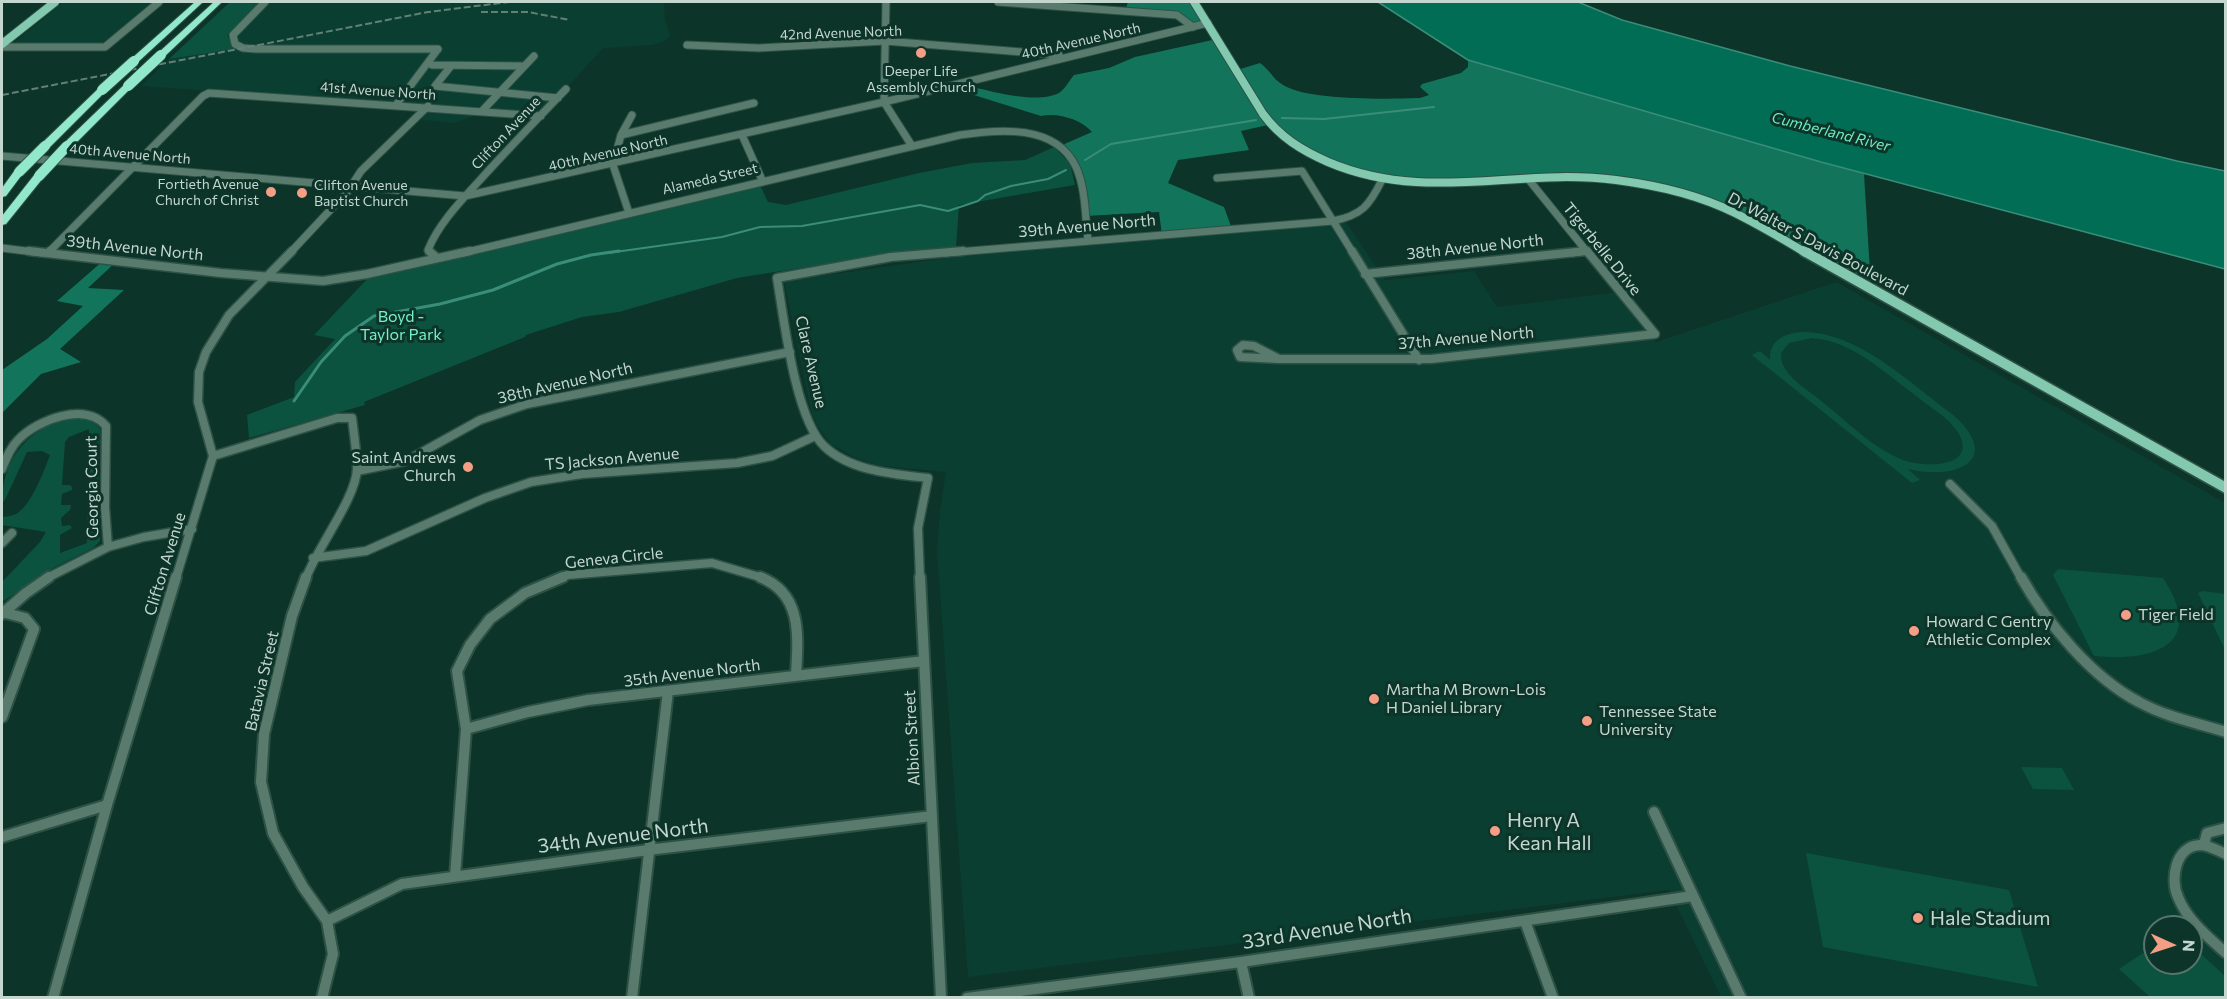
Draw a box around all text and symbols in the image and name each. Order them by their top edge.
street label: 40th Avenue North [1020,19,1142,63]
street label: 42nd Avenue North [780,22,902,44]
marker: Deeper Life Assembly Church [914,46,928,60]
place label: Deeper Life Assembly Church [866,63,976,96]
street label: 41st Avenue North [319,79,437,103]
street label: Clifton Avenue [468,93,544,173]
water label: Cumberland River [1770,109,1892,155]
street label: 40th Avenue North [547,131,669,175]
street label: 40th Avenue North [69,140,191,168]
street label: Alameda Street [660,160,760,198]
place label: Fortieth Avenue Church of Christ [155,176,259,208]
place label: Clifton Avenue Baptist Church [314,177,408,210]
marker: Fortieth Avenue Church of Christ [264,185,278,199]
marker: Clifton Avenue Baptist Church [295,186,309,200]
street label: Dr Walter S Davis Boulevard [1725,188,1911,300]
street label: Tigerbelle Drive [1559,199,1645,299]
street label: 39th Avenue North [1018,210,1156,242]
street label: 38th Avenue North [1405,230,1545,264]
street label: 39th Avenue North [65,231,205,265]
park label: Boyd - Taylor Park [360,307,442,345]
street label: Clare Avenue [791,314,831,410]
street label: 37th Avenue North [1397,322,1535,354]
street label: 38th Avenue North [496,358,634,408]
street label: Georgia Court [82,435,102,539]
street label: TS Jackson Avenue [544,444,680,474]
place label: Saint Andrews Church [351,448,456,486]
marker: Saint Andrews Church [461,460,475,474]
street label: Clifton Avenue [140,510,190,618]
street label: Geneva Circle [564,543,664,573]
place label: Tiger Field [2138,605,2214,625]
marker: Tiger Field [2119,608,2133,622]
place label: Howard C Gentry Athletic Complex [1926,612,2051,650]
marker: Howard C Gentry Athletic Complex [1907,624,1921,638]
street label: Batavia Street [241,629,283,733]
street label: 35th Avenue North [623,655,761,691]
place label: Martha M Brown-Lois H Daniel Library [1386,680,1546,718]
street label: Albion Street [900,690,924,786]
marker: Martha M Brown-Lois H Daniel Library [1367,692,1381,706]
place label: Tennessee State University [1599,702,1717,740]
marker: Tennessee State University [1580,714,1594,728]
place label: Henry A Kean Hall [1507,808,1592,855]
street label: 34th Avenue North [536,814,710,858]
marker: Henry A Kean Hall [1488,824,1502,838]
street label: 33rd Avenue North [1241,904,1413,954]
place label: Hale Stadium [1930,906,2050,930]
marker: Hale Stadium [1911,911,1925,925]
north arrow [2143,915,2203,975]
text: N [2180,939,2199,952]

